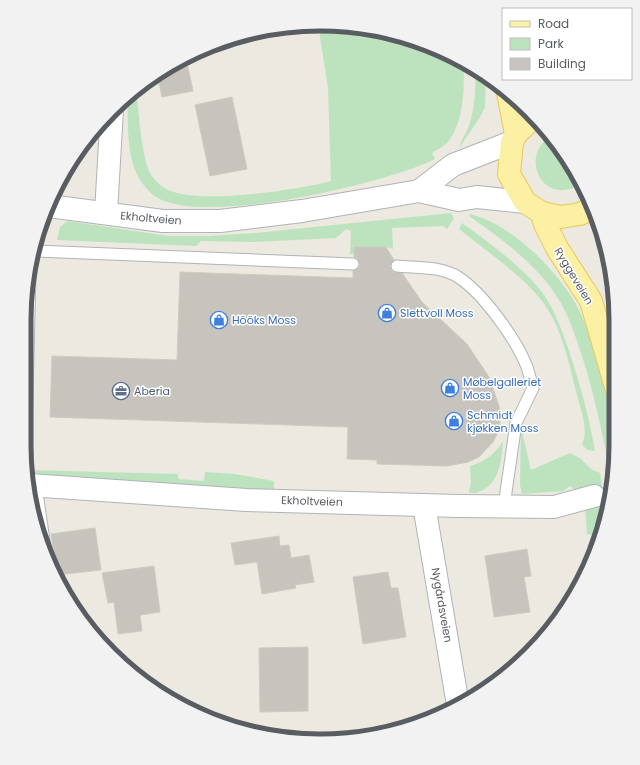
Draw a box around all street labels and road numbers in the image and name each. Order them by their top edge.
street label: Ekholtveien [120,207,182,229]
street label: Ryggeveien [551,244,597,308]
street label: Ekholtveien [281,492,343,510]
street label: Nygårdsveien [428,566,456,644]

